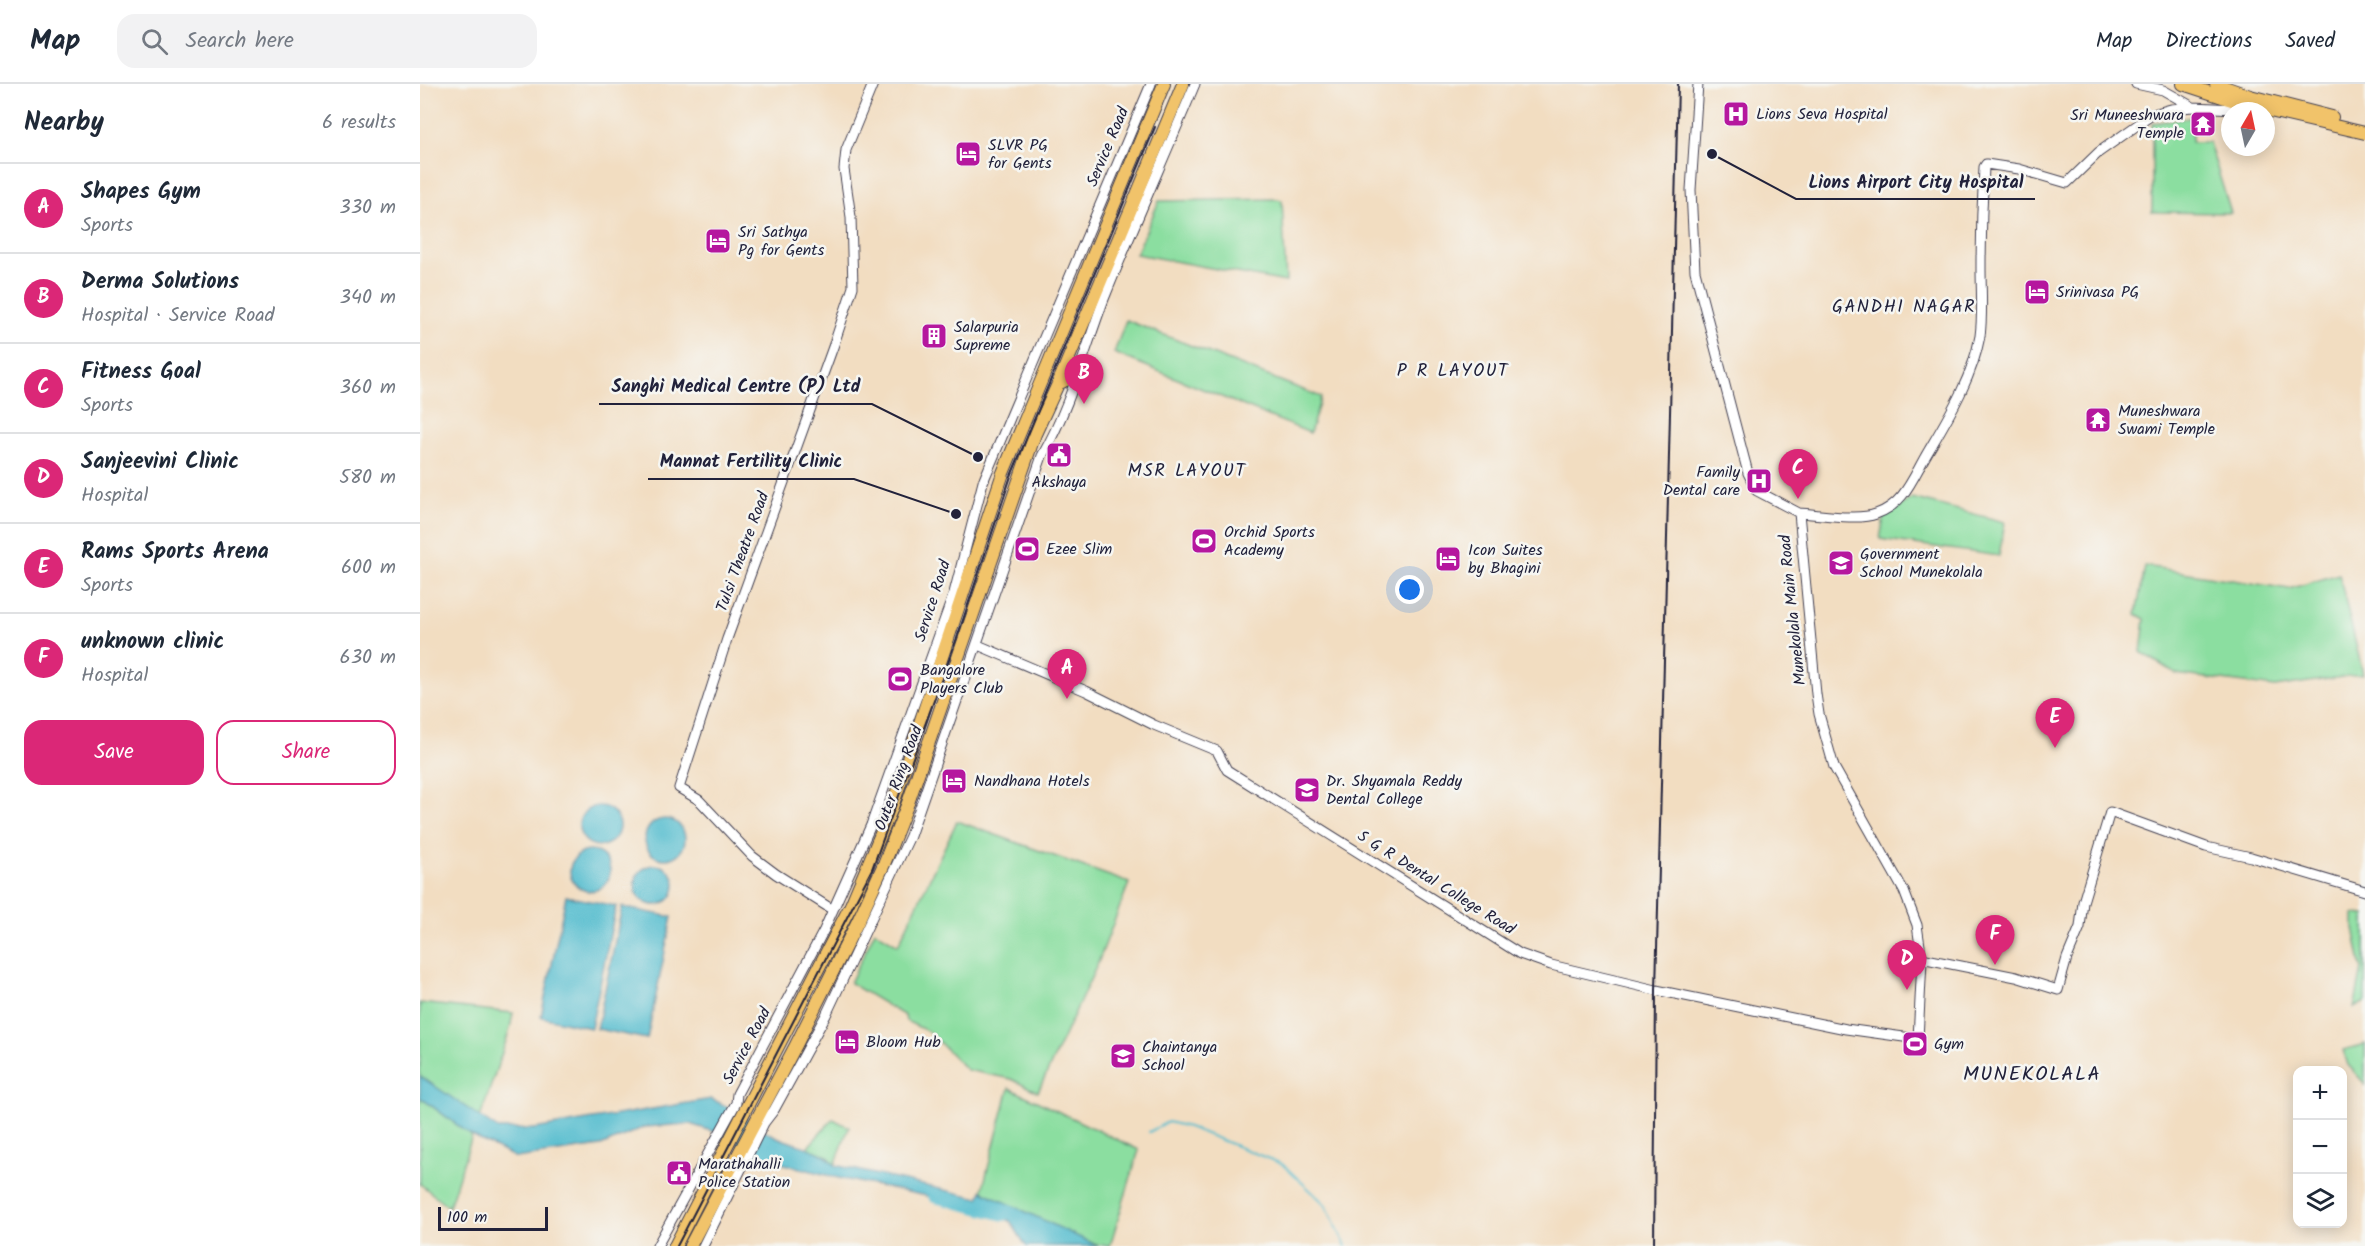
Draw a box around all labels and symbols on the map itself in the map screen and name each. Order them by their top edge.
hospital icon: Lions Seva Hospital [1721,99,1751,129]
street label: Service Road [1080,102,1136,191]
place label: Lions Seva Hospital [1756,102,1888,127]
north arrow [2221,102,2275,156]
place label: Sri Muneeshwara Temple [2070,103,2184,146]
temple icon: Sri Muneeshwara Temple [2188,109,2218,139]
place label: SLVR PG for Gents [988,133,1052,176]
hotel icon: SLVR PG for Gents [953,139,983,169]
callout: Lions Airport City Hospital [1796,163,2035,199]
text: Lions Airport City Hospital [1809,169,2024,198]
place label: Sri Sathya Pg for Gents [738,220,824,263]
hotel icon: Sri Sathya Pg for Gents [703,226,733,256]
hotel icon: Srinivasa PG [2022,277,2052,307]
place label: Srinivasa PG [2056,280,2139,305]
district label: GANDHI NAGAR [1832,293,1976,322]
place label: Salarpuria Supreme [954,315,1019,358]
building icon: Salarpuria Supreme [919,321,949,351]
pin: B [1064,354,1104,404]
district label: P R LAYOUT [1397,357,1509,386]
callout: Sanghi Medical Centre (P) Ltd [599,368,872,404]
text: Sanghi Medical Centre (P) Ltd [612,373,861,402]
place label: Muneshwara Swami Temple [2118,399,2215,442]
temple icon: Muneshwara Swami Temple [2083,405,2113,435]
public building icon: Akshaya [1044,440,1074,470]
callout: Mannat Fertility Clinic [648,443,854,479]
text: Mannat Fertility Clinic [660,448,842,477]
pin: C [1778,450,1818,499]
district label: MSR LAYOUT [1127,457,1247,486]
place label: Family Dental care [1663,460,1740,503]
hospital icon: Family Dental care [1744,466,1774,496]
place label: Akshaya [1031,470,1087,495]
street label: Tulsi Theatre Road [710,487,777,616]
place label: Orchid Sports Academy [1224,520,1315,563]
sports icon: Orchid Sports Academy [1189,526,1219,556]
street label: Munekolala Main Road [1773,533,1813,686]
sports icon: Ezee Slim [1012,534,1042,564]
place label: Ezee Slim [1046,537,1112,562]
place label: Icon Suites by Bhagini [1468,538,1543,581]
place label: Government School Munekolala [1860,542,1983,585]
hotel icon: Icon Suites by Bhagini [1433,544,1463,574]
school or university icon: Government School Munekolala [1826,548,1856,578]
street label: Service Road [908,556,958,645]
your location [1395,575,1424,604]
pin: A [1048,650,1086,699]
place label: Bangalore Players Club [920,658,1004,701]
sports icon: Bangalore Players Club [885,664,915,694]
pin: E [2036,698,2074,748]
street label: Outer Ring Road [868,721,930,834]
hotel icon: Nandhana Hotels [939,766,969,796]
place label: Nandhana Hotels [974,769,1090,794]
place label: Dr. Shyamala Reddy Dental College [1326,769,1462,812]
school or university icon: Dr. Shyamala Reddy Dental College [1292,775,1322,805]
street label: S G R Dental College Road [1352,824,1521,942]
pin: F [1976,916,2014,965]
pin: D [1888,940,1926,990]
street label: Service Road [716,1002,778,1089]
hotel icon: Bloom Hub [832,1027,862,1057]
sports icon: Gym [1900,1029,1930,1059]
place label: Bloom Hub [866,1030,941,1055]
place label: Gym [1934,1032,1964,1057]
place label: Chaintanya School [1142,1035,1217,1078]
school or university icon: Chaintanya School [1108,1041,1138,1071]
district label: MUNEKOLALA [1963,1059,2101,1091]
place label: Marathahalli Police Station [698,1152,790,1195]
public building icon: Marathahalli Police Station [664,1158,694,1188]
scale bar [438,1204,548,1232]

